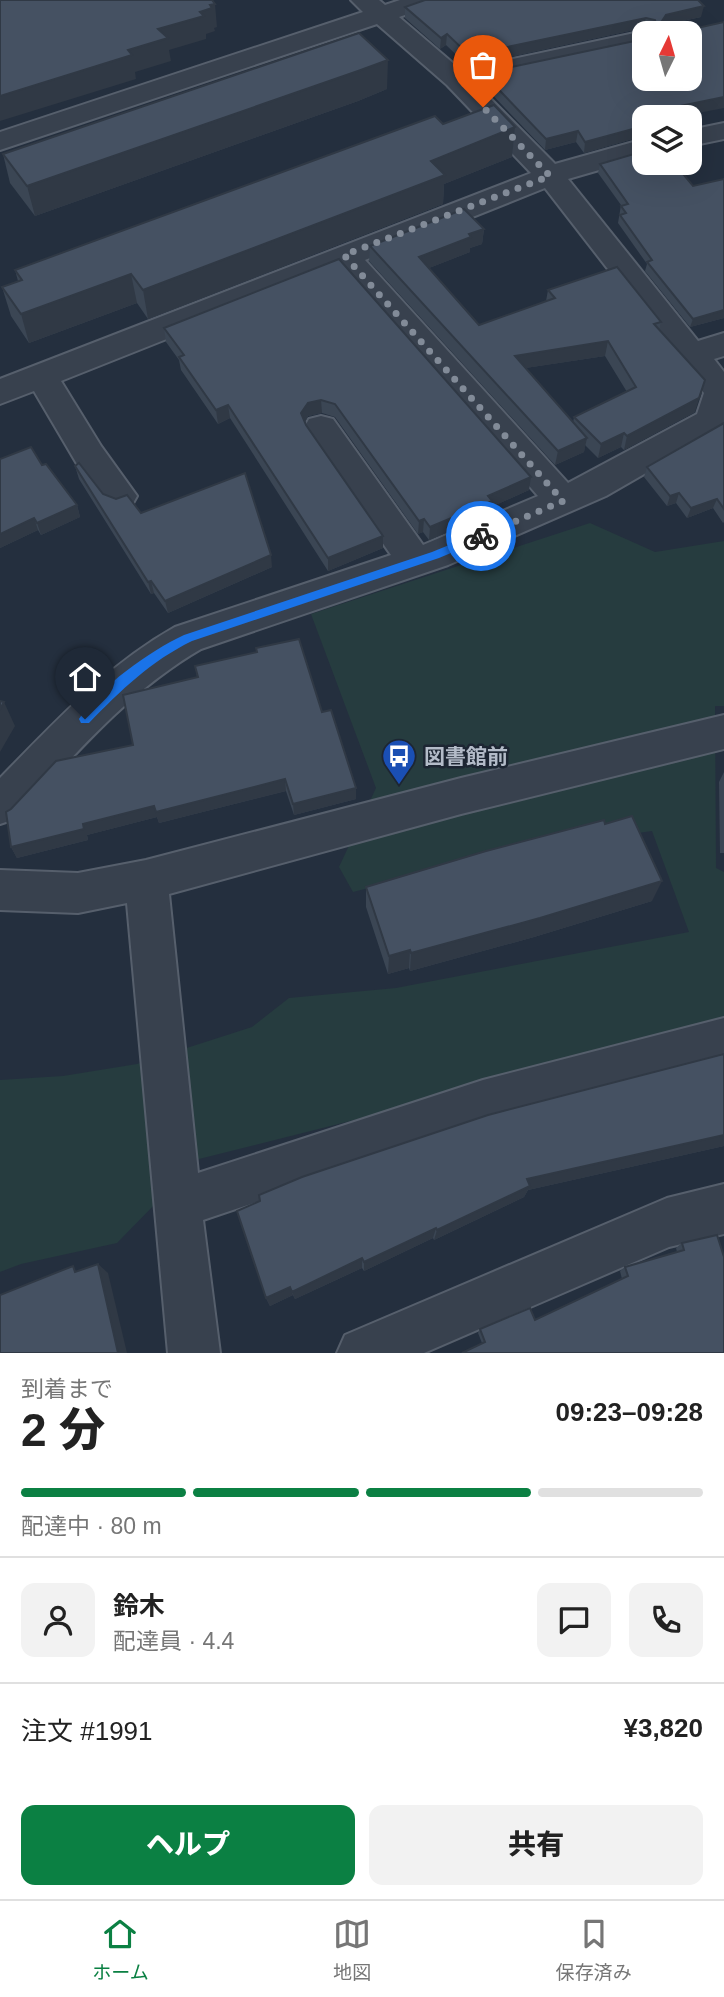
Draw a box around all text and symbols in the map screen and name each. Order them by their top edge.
north arrow [632,21,702,91]
map controls [632,21,702,175]
pin [453,35,513,107]
icon: bag [464,46,502,84]
button: layers [632,105,702,175]
courier [446,501,516,571]
icon: bike [462,517,500,555]
pin [55,647,115,719]
icon: home [66,658,104,696]
bus stop icon: 図書館前 [380,737,418,786]
place label: 図書館前 [424,745,508,768]
text: 到着まで [21,1376,113,1402]
text: 09:23–09:28 [556,1397,703,1427]
text: 2 分 [21,1404,105,1456]
text: 配達中 · 80 m [21,1513,162,1539]
button: person [21,1583,95,1657]
button: chat [537,1583,611,1657]
button: phone [629,1583,703,1657]
text: 鈴木 [113,1591,165,1621]
text: 配達員 · 4.4 [113,1628,234,1654]
text: ¥3,820 [623,1713,703,1743]
text: 注文 #1991 [21,1716,153,1746]
button: ヘルプ [21,1805,355,1885]
button: 共有 [369,1805,703,1885]
tab: ホーム [92,1915,149,1984]
tab: 地図 [333,1915,371,1984]
tab: 保存済み [556,1915,632,1984]

